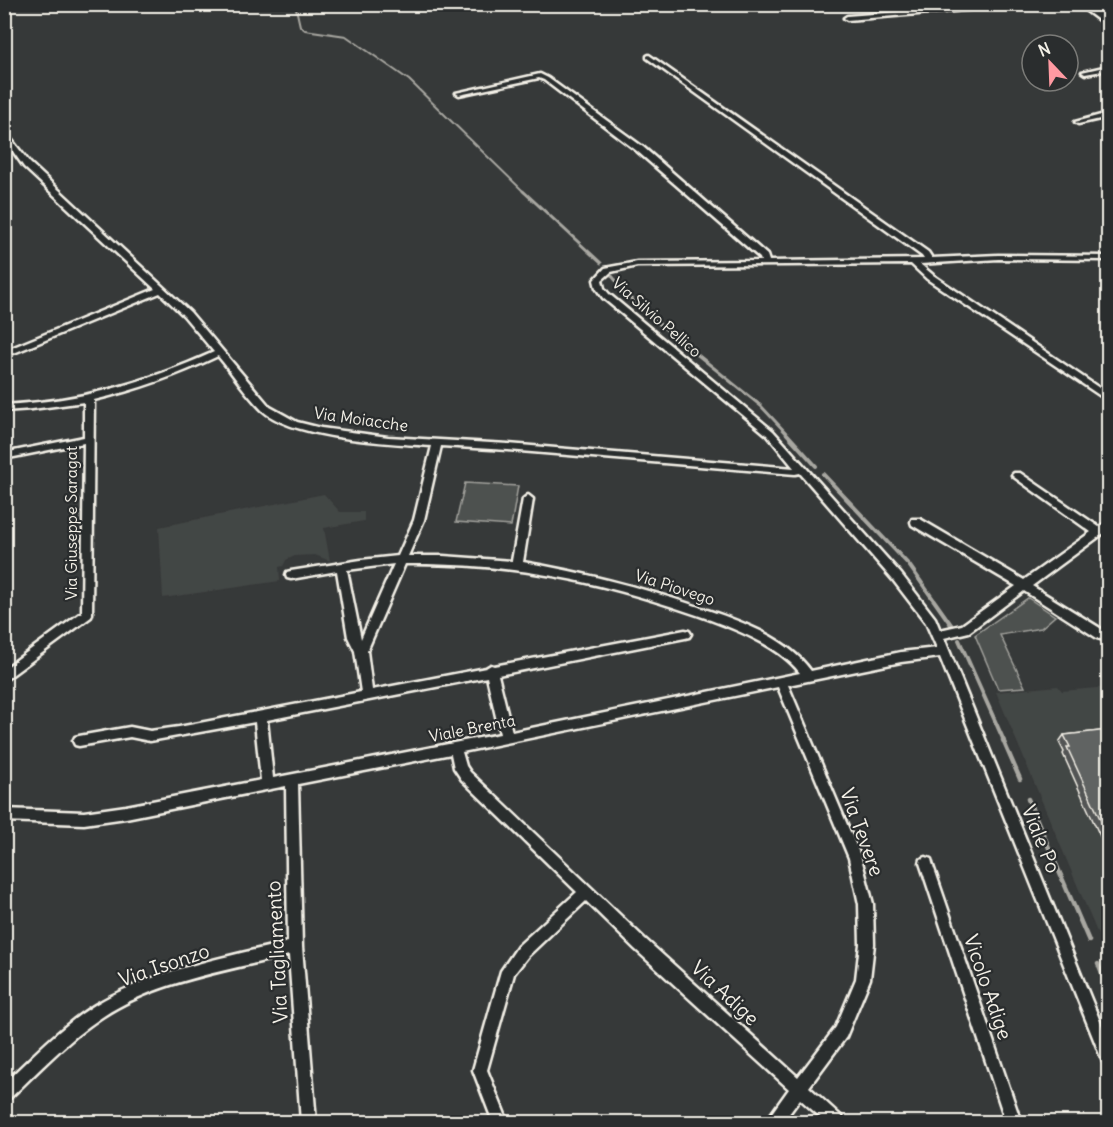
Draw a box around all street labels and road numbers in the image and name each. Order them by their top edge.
street label: Via Silvio Pellico [608,273,706,361]
street label: Via Moiacche [313,402,409,436]
street label: Via Giuseppe Saragat [61,445,81,600]
street label: Via Piovego [632,565,718,609]
street label: Viale Brenta [427,710,517,746]
street label: Via Tevere [835,784,890,879]
street label: Viale Po [1017,801,1066,877]
street label: Via Tagliamento [260,880,293,1024]
street label: Vicolo Adige [959,931,1018,1043]
street label: Via Isonzo [115,937,213,992]
street label: Via Adige [686,955,765,1030]

